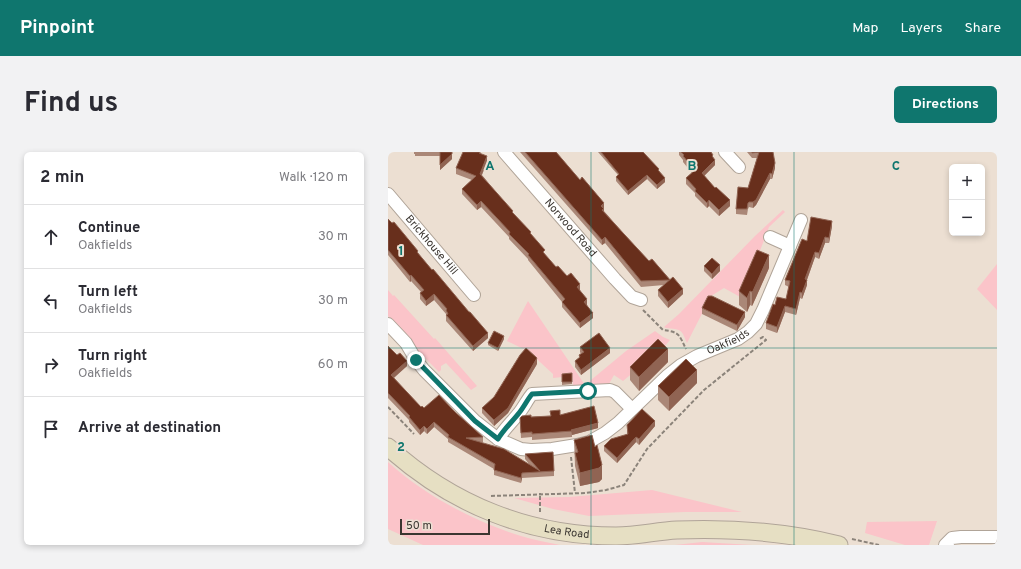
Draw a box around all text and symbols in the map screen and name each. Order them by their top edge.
text: Pinpoint [20,16,95,40]
text: Map [852,20,878,37]
text: Layers [900,20,942,37]
text: Share [964,20,1001,37]
text: Find us [24,86,118,122]
button: Directions [894,86,997,123]
text: A [485,159,495,175]
text: B [688,159,697,175]
text: C [892,159,900,175]
map controls [949,164,985,236]
button: + [949,164,985,200]
text: 2 min [40,167,84,189]
text: Walk · 120 m [279,170,348,186]
street label: Norwood Road [541,196,600,260]
button: − [949,200,985,236]
street label: Brickhouse Hill [402,212,461,278]
text: Continue [78,219,140,238]
icon: ahead [40,226,62,248]
text: 30 m [318,229,348,245]
text: Oakfields [78,238,132,254]
text: 1 [398,244,404,260]
text: Turn left [78,283,138,302]
icon: left [40,290,62,312]
text: 30 m [318,293,348,309]
text: Oakfields [78,302,132,318]
street label: Oakfields [705,326,753,358]
text: Turn right [78,347,147,366]
route end [407,351,425,369]
icon: right [40,354,62,376]
text: 60 m [318,357,348,373]
text: Oakfields [78,366,132,382]
route start [579,382,597,400]
icon: arrive [40,418,62,440]
text: Arrive at destination [78,419,221,438]
text: 2 [397,440,405,456]
scale bar [400,517,490,536]
text: 50 m [406,519,432,533]
street label: Lea Road [543,522,590,542]

